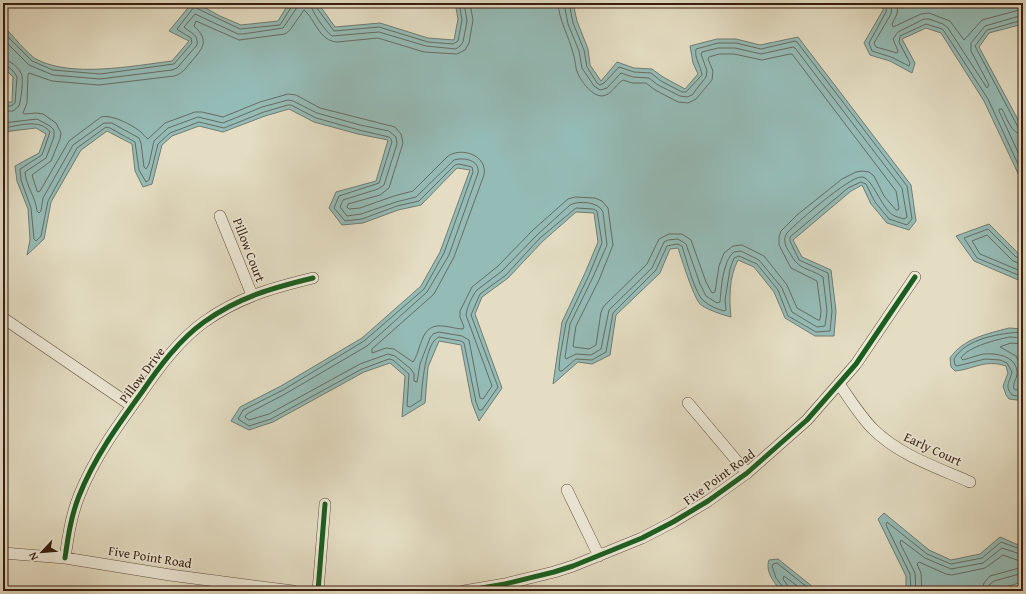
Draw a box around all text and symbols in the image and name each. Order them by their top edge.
street label: Pillow Court [228,215,270,285]
street label: Pillow Drive [115,343,169,407]
street label: Early Court [901,427,965,471]
street label: Five Point Road [679,444,759,509]
north arrow [22,532,62,572]
street label: Five Point Road [107,541,193,573]
text: N [24,549,42,563]

